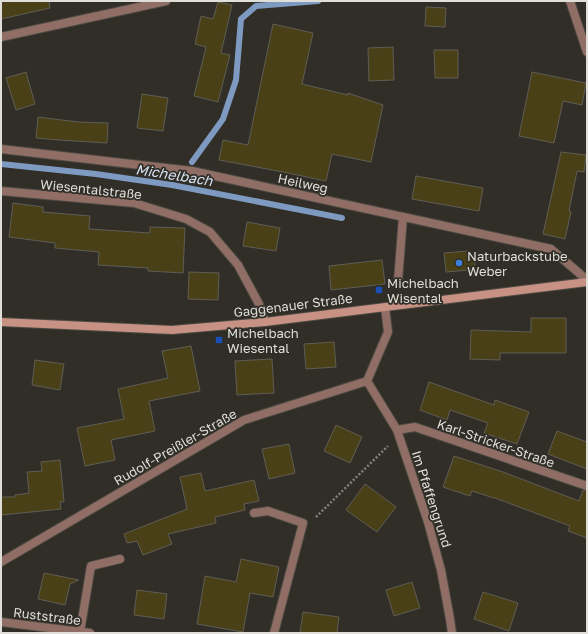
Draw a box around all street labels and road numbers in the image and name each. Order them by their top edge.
street label: Heilweg [276,170,330,196]
street label: Wiesentalstraße [39,176,143,202]
street label: Gaggenauer Straße [233,290,353,320]
street label: Rudolf-Preißler-Straße [111,405,239,489]
street label: Karl-Stricker-Straße [435,415,557,471]
street label: Im Pfaffengrund [409,448,455,550]
street label: Ruststraße [12,604,82,628]

